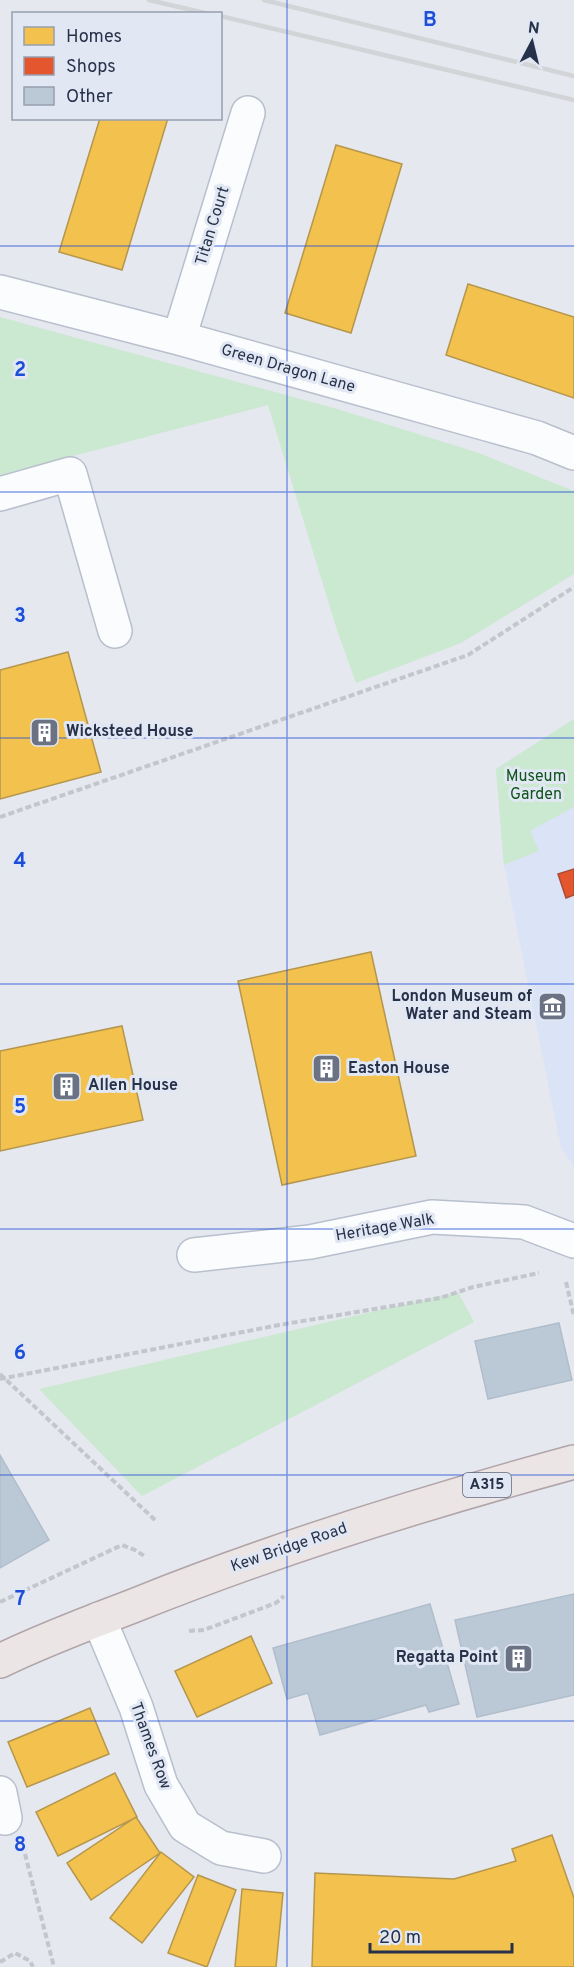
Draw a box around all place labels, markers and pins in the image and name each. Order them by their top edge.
building icon: Wicksteed House [29,716,61,748]
place label: Wicksteed House [66,722,194,742]
place label: London Museum of Water and Steam [392,987,532,1025]
museum icon: London Museum of Water and Steam [537,990,569,1022]
building icon: Easton House [311,1053,343,1085]
place label: Easton House [348,1059,450,1079]
building icon: Allen House [51,1070,83,1102]
place label: Allen House [88,1076,178,1096]
building icon: Regatta Point [503,1642,535,1674]
place label: Regatta Point [396,1648,498,1668]

